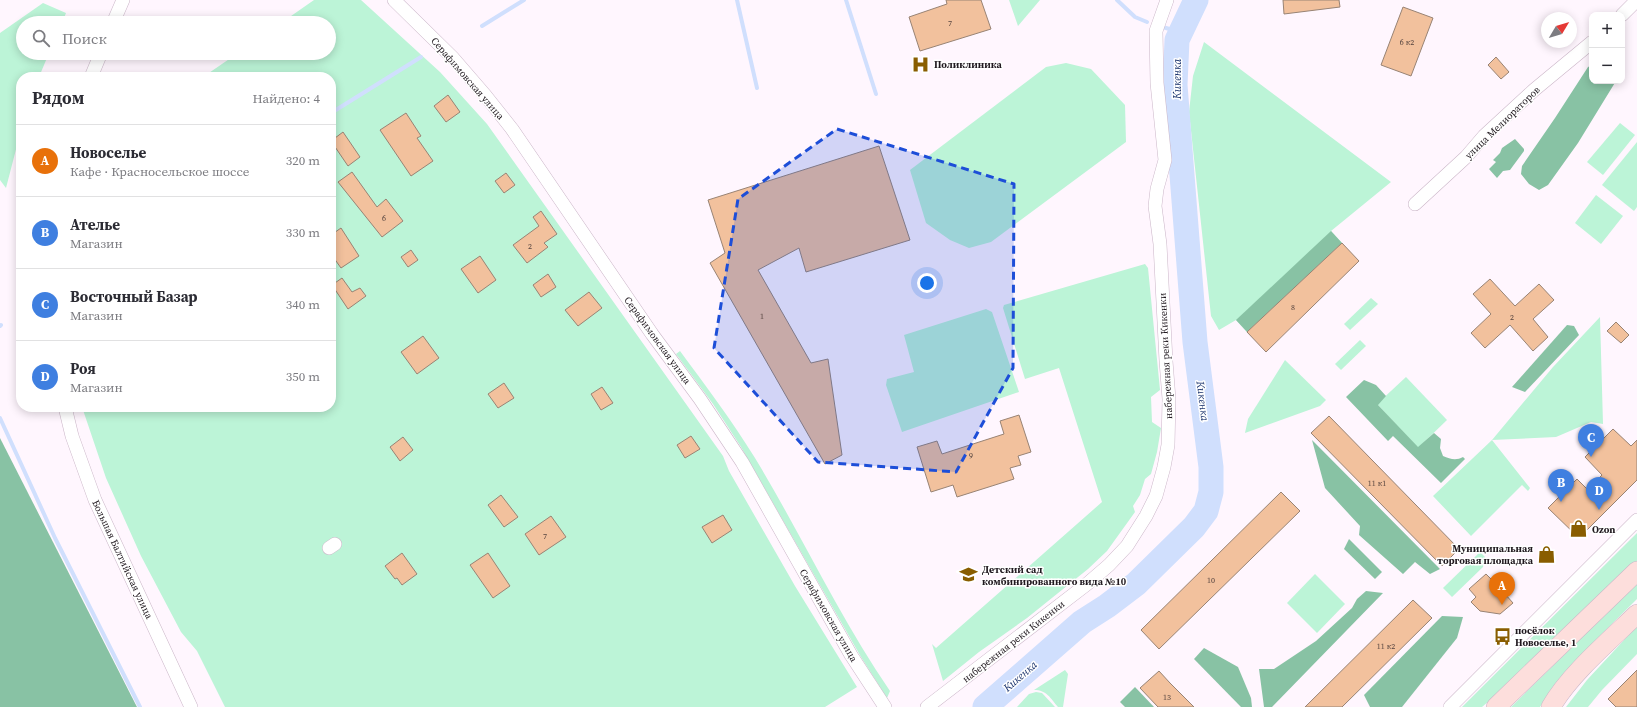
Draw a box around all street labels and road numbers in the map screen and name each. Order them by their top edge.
street label: Серафимовская улица [428,34,508,123]
street label: улица Мелиораторов [1462,83,1543,162]
street label: набережная реки Кикенки [1156,292,1175,419]
street label: Серафимовская улица [621,294,694,387]
street label: Большая Балтийская улица [89,498,156,622]
street label: Серафимовская улица [797,566,861,665]
street label: набережная реки Кикенки [960,597,1068,685]

